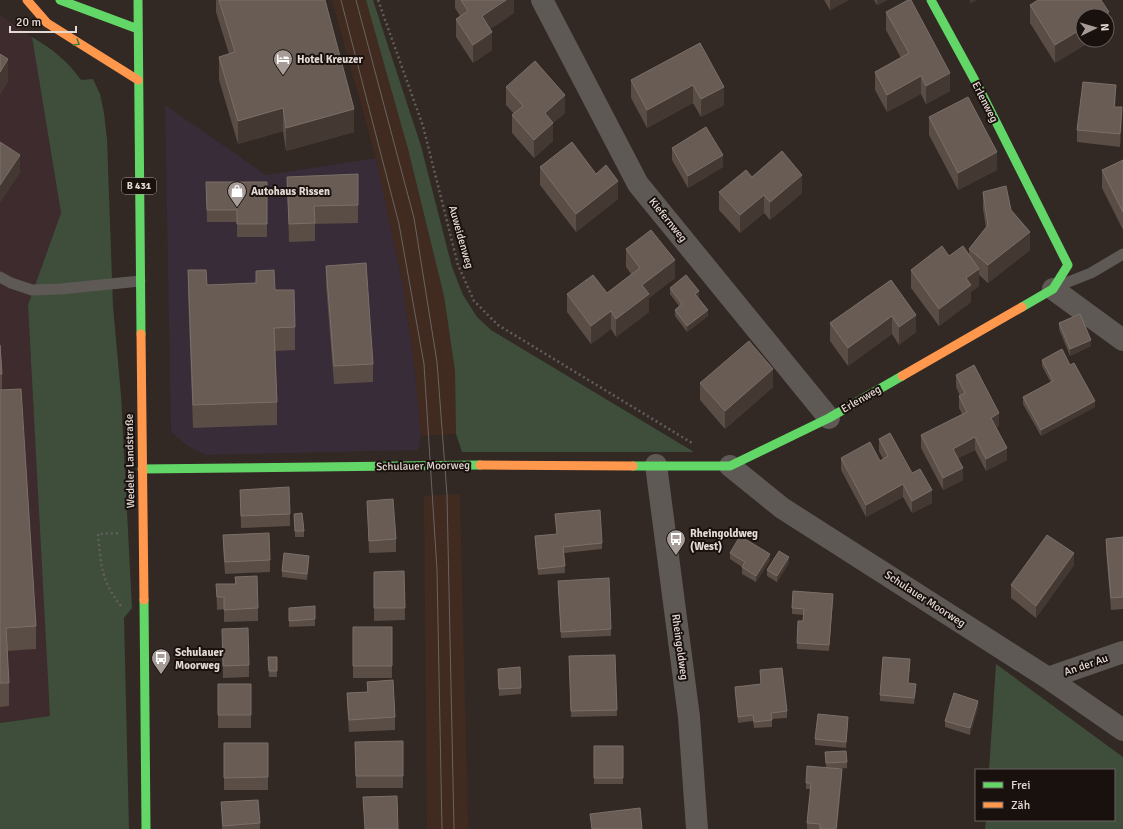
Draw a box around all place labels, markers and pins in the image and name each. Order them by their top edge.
hotel icon: Hotel Kreuzer [272,48,294,76]
place label: Hotel Kreuzer [297,53,363,66]
shop icon: Autohaus Rissen [226,180,248,208]
place label: Autohaus Rissen [251,185,330,198]
place label: Rheingoldweg (West) [690,527,758,553]
bus stop icon: Rheingoldweg (West) [665,528,687,556]
place label: Schulauer Moorweg [175,646,224,672]
bus stop icon: Schulauer Moorweg [150,647,172,675]

